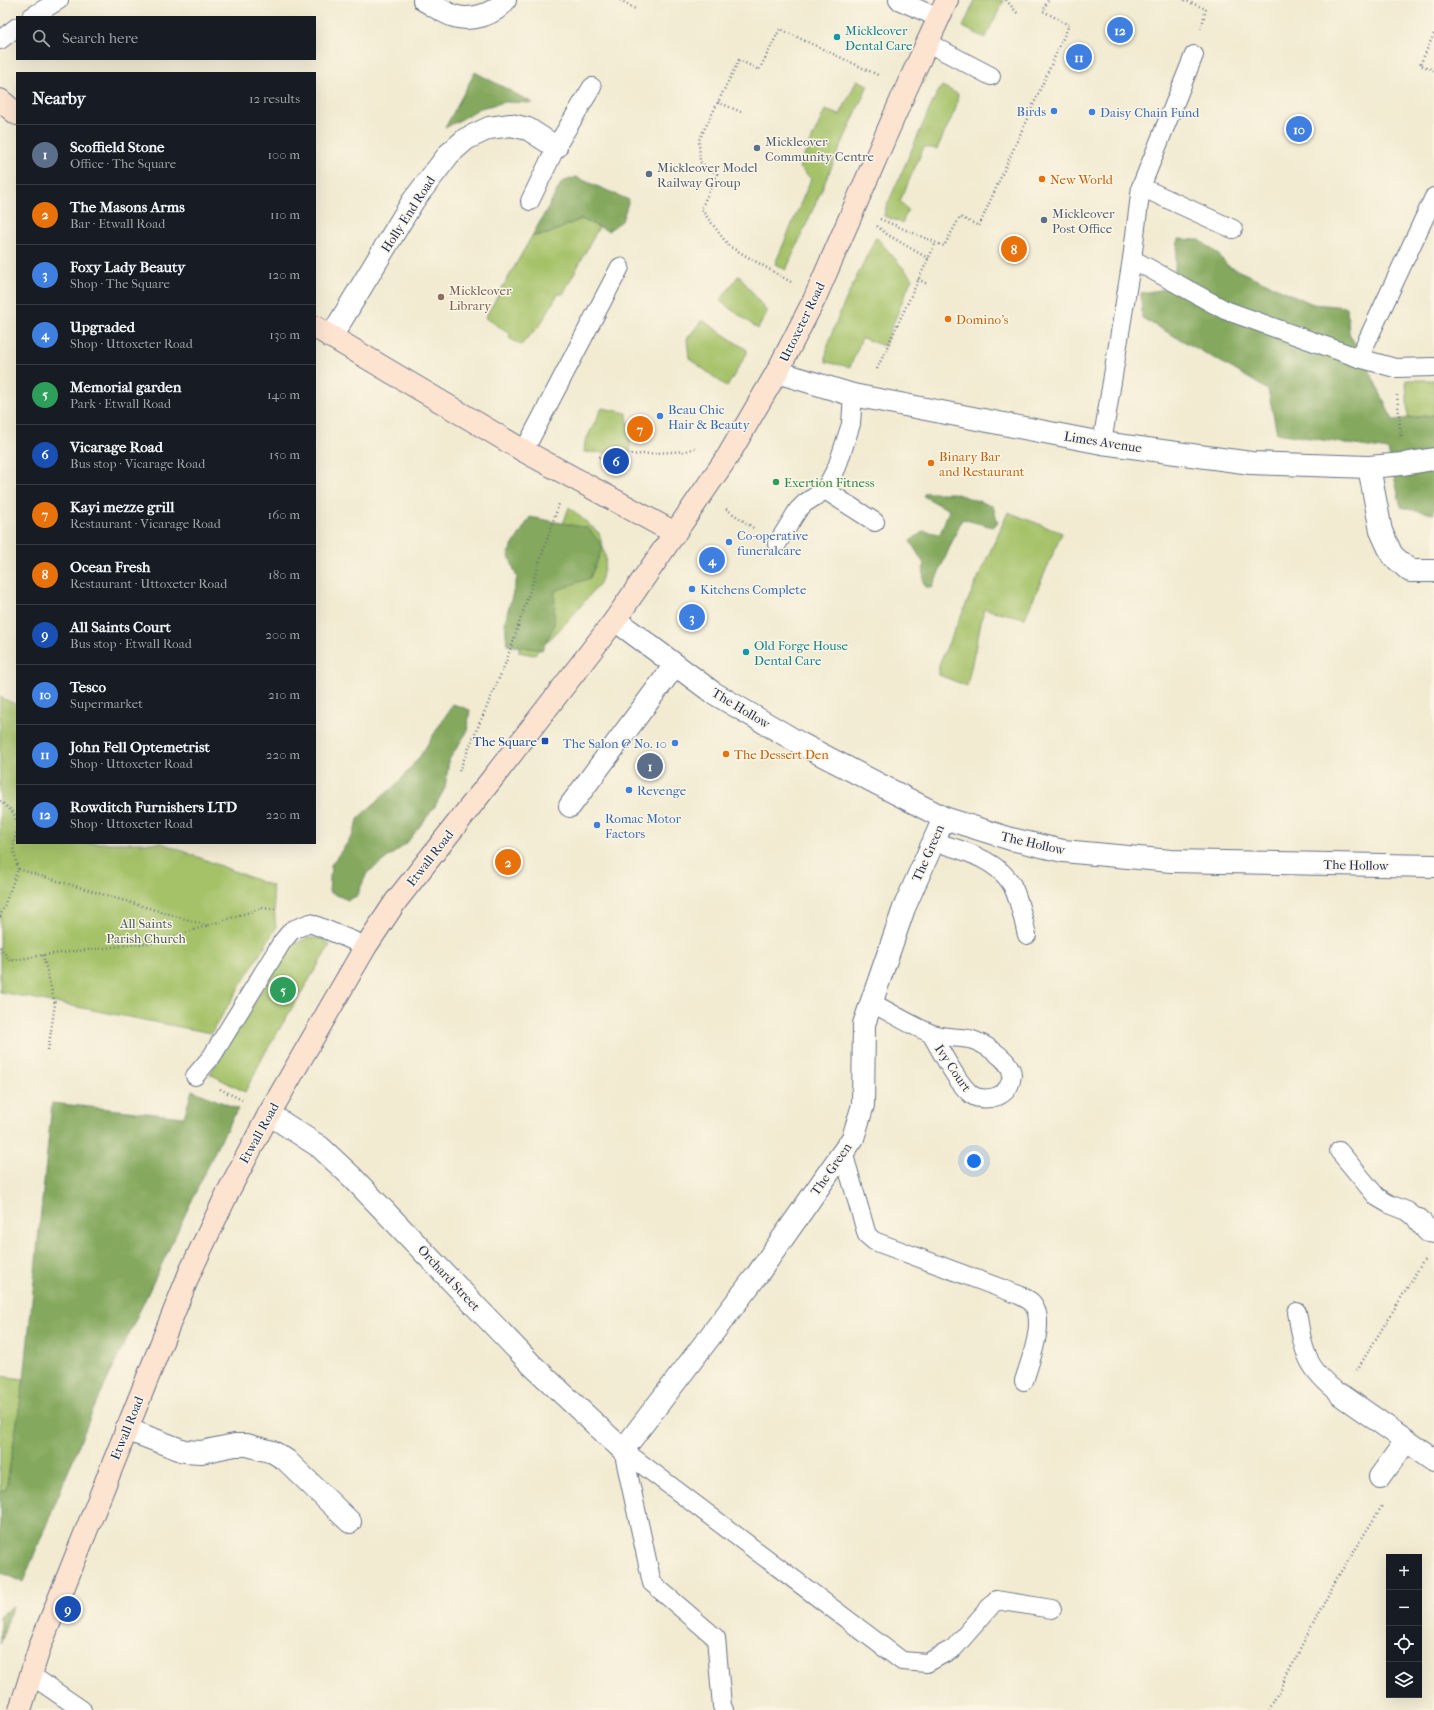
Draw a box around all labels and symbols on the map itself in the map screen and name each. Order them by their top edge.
pin: 12 [1107,15,1133,45]
place label: Mickleover Dental Care [845,23,913,53]
marker: Mickleover Dental Care [832,32,842,42]
pin: 11 [1066,42,1092,72]
place label: Birds [1016,104,1046,119]
place label: Daisy Chain Fund [1100,105,1200,120]
marker: Birds [1049,106,1059,116]
marker: Daisy Chain Fund [1087,107,1097,117]
pin: 10 [1286,114,1312,144]
place label: Mickleover Community Centre [765,134,875,164]
marker: Mickleover Community Centre [752,143,762,153]
place label: Mickleover Model Railway Group [657,160,758,190]
marker: Mickleover Model Railway Group [644,169,654,179]
street label: Holly End Road [378,172,439,255]
place label: New World [1050,172,1114,187]
marker: New World [1037,174,1047,184]
place label: Mickleover Post Office [1052,206,1115,236]
marker: Mickleover Post Office [1039,215,1049,225]
pin: 8 [1001,234,1027,264]
street label: Uttoxeter Road [776,279,828,364]
place label: Mickleover Library [449,283,512,313]
marker: Mickleover Library [436,292,446,302]
place label: Domino's [956,312,1009,327]
marker: Domino's [943,314,953,324]
place label: Beau Chic Hair & Beauty [668,402,751,432]
marker: Beau Chic Hair & Beauty [655,411,665,421]
pin: 7 [627,414,653,444]
street label: Limes Avenue [1063,428,1143,456]
pin: 6 [603,446,629,476]
place label: Binary Bar and Restaurant [939,449,1025,479]
marker: Binary Bar and Restaurant [926,458,936,468]
place label: Exertion Fitness [784,475,875,490]
marker: Exertion Fitness [771,477,781,487]
place label: Co-operative funeralcare [737,528,809,558]
marker: Co-operative funeralcare [724,537,734,547]
pin: 4 [699,545,725,575]
place label: Kitchens Complete [700,582,807,597]
marker: Kitchens Complete [687,584,697,594]
pin: 3 [679,602,705,632]
place label: Old Forge House Dental Care [754,638,848,668]
marker: Old Forge House Dental Care [741,647,751,657]
street label: The Hollow [709,685,773,731]
place label: The Square [473,734,538,749]
marker: The Square [540,736,550,746]
place label: The Salon @ No. 10 [563,736,667,751]
marker: The Salon @ No. 10 [670,738,680,748]
place label: The Dessert Den [734,747,829,762]
marker: The Dessert Den [721,749,731,759]
pin: 1 [637,751,663,781]
place label: Revenge [637,783,687,798]
marker: Revenge [624,785,634,795]
place label: Romac Motor Factors [605,811,682,841]
marker: Romac Motor Factors [592,820,602,830]
street label: The Green [909,822,947,884]
street label: Etwall Road [403,826,457,889]
street label: The Hollow [1000,828,1067,858]
pin: 2 [495,847,521,877]
street label: The Hollow [1323,857,1389,873]
park label: All Saints Parish Church [106,916,187,946]
pin: 5 [270,975,296,1005]
street label: Ivy Court [932,1041,974,1095]
street label: Etwall Road [236,1099,282,1166]
street label: The Green [807,1140,855,1198]
your location [964,1151,984,1171]
street label: Orchard Street [415,1242,483,1314]
street label: Etwall Road [107,1393,147,1462]
pin: 9 [55,1594,81,1624]

